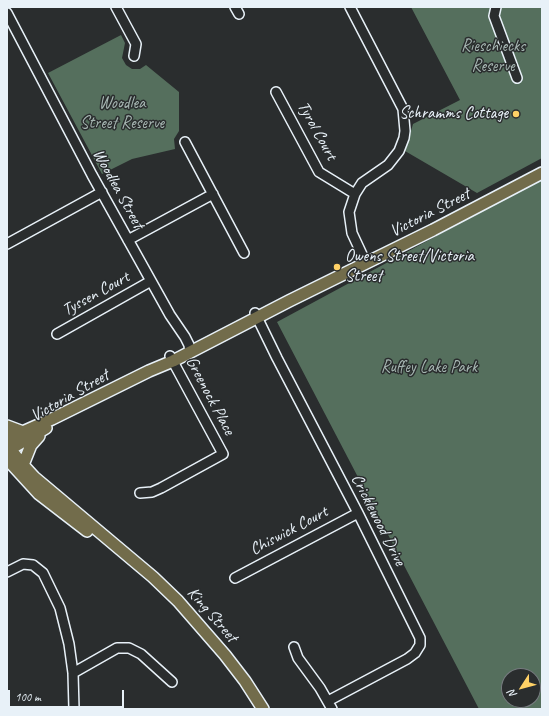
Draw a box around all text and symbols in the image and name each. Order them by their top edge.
park label: Rieschiecks Reserve [461,37,525,77]
park label: Woodlea Street Reserve [80,94,164,134]
street label: Tyrol Court [293,98,341,164]
place label: Schramms Cottage [399,104,508,124]
marker: Schramms Cottage [511,109,521,119]
street label: Woodlea Street [88,146,148,232]
street label: Victoria Street [387,184,473,242]
place label: Owens Street/Victoria Street [345,247,474,287]
marker: Owens Street/Victoria Street [332,262,342,272]
street label: Tyssen Court [59,267,133,321]
street label: Greenock Place [181,353,239,439]
park label: Ruffey Lake Park [381,358,477,378]
street label: Victoria Street [27,365,113,427]
street label: Cricklewood Drive [346,471,410,569]
street label: Chiswick Court [247,502,331,560]
street label: King Street [182,583,242,647]
north arrow [501,668,541,708]
scale bar [10,682,126,708]
text: N [504,688,520,701]
text: 100 m [15,689,41,705]

